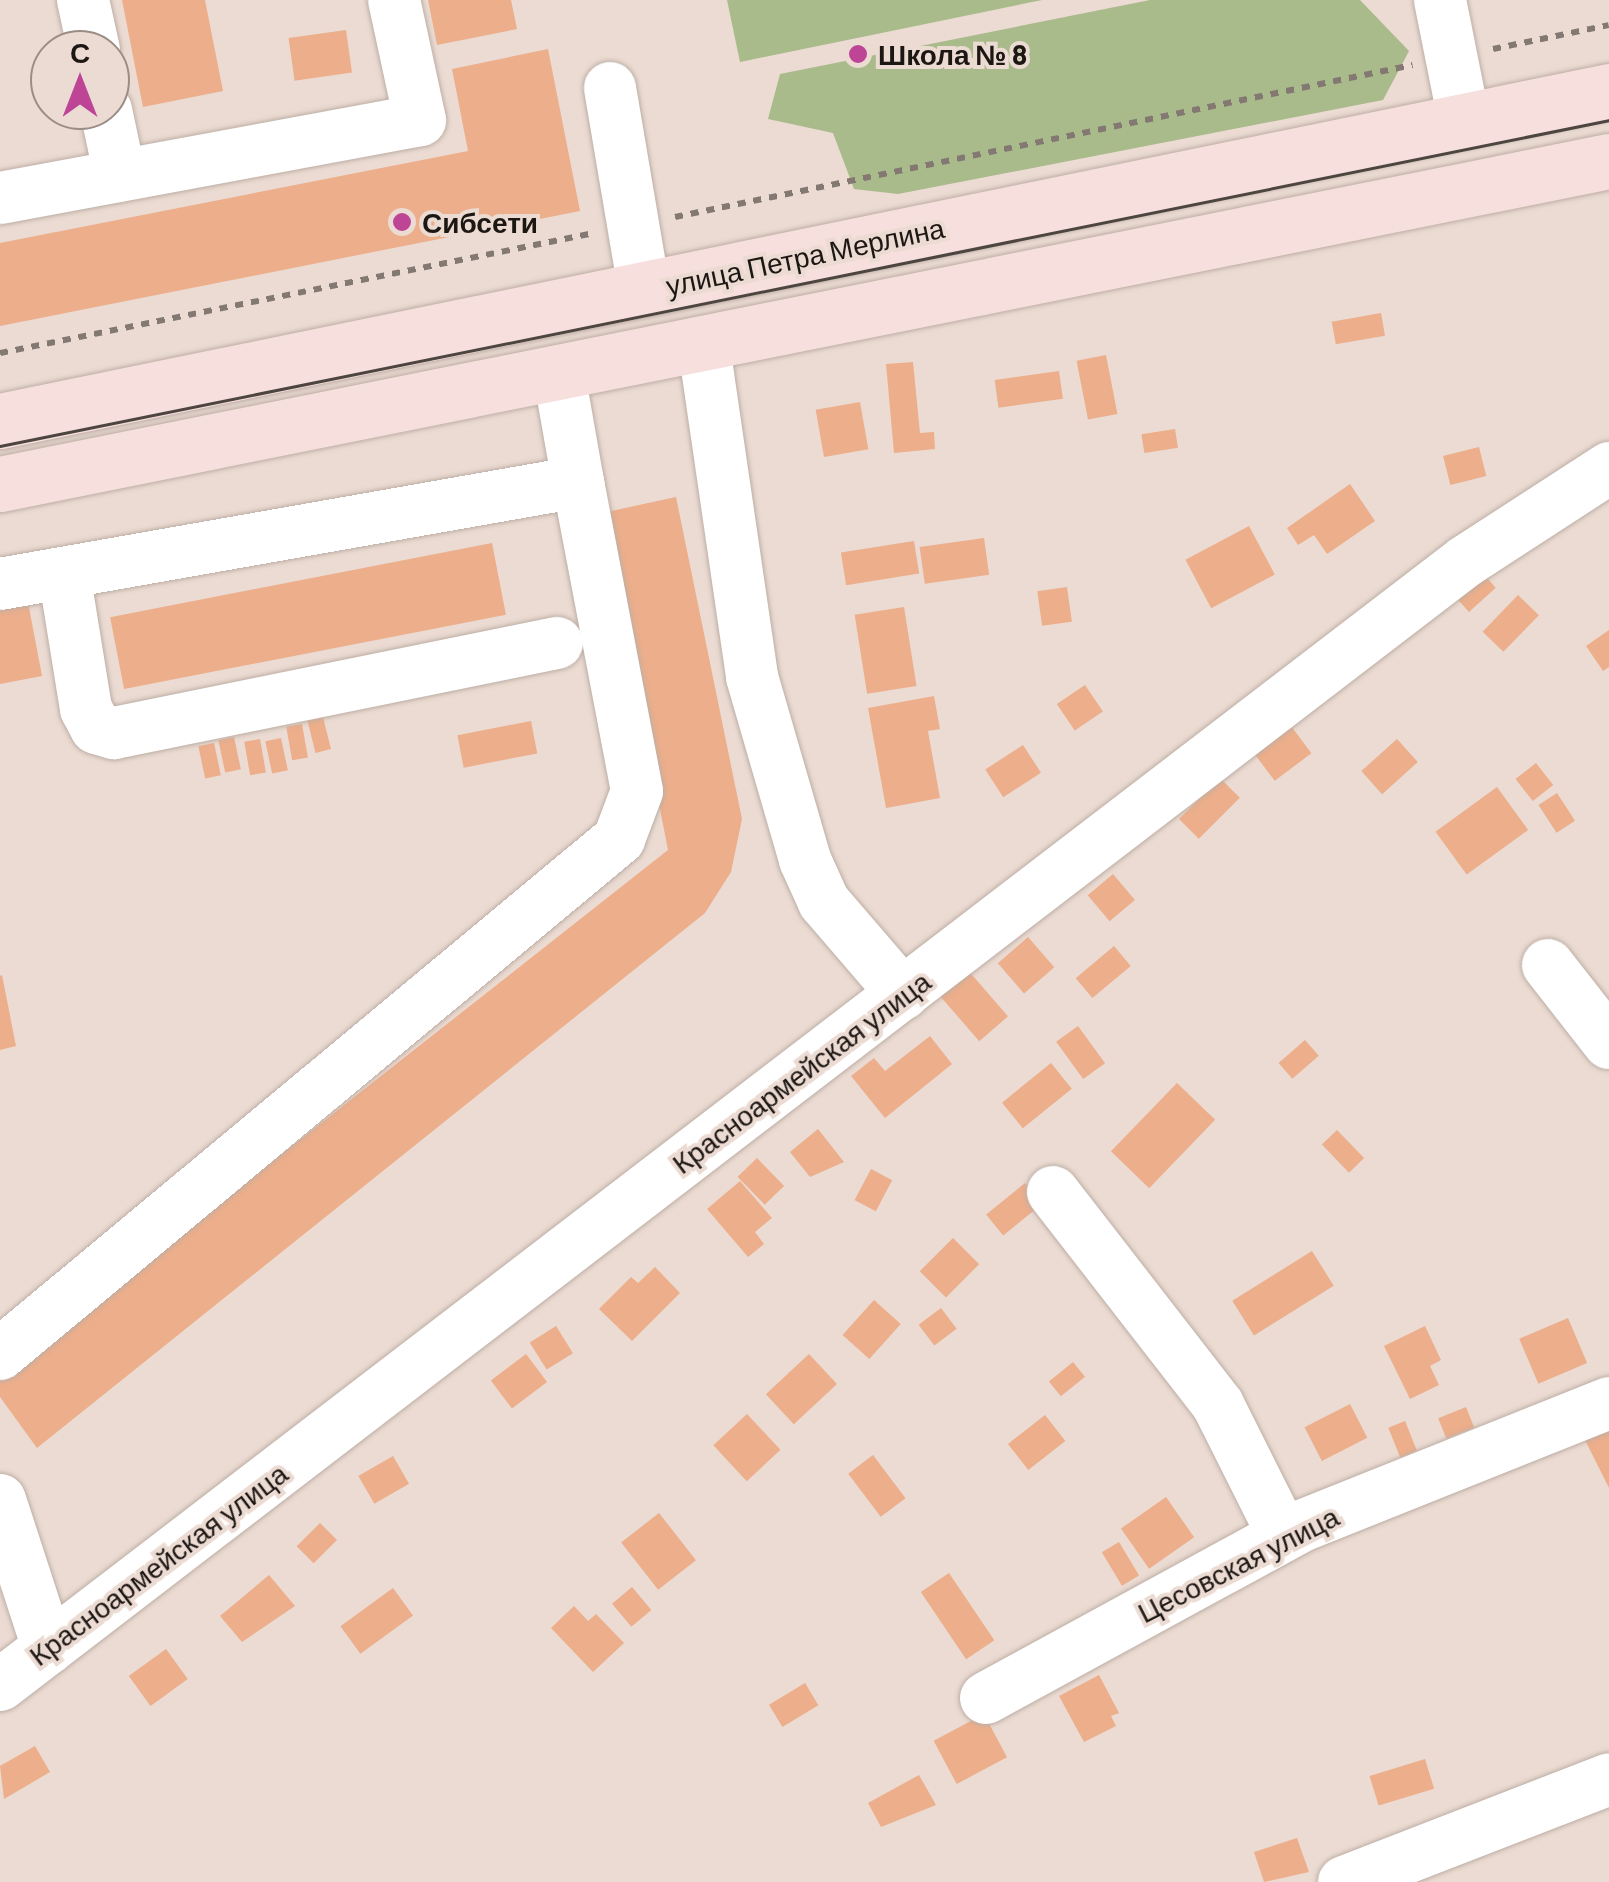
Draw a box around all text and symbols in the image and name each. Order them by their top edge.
north arrow [30,30,130,130]
text: С [70,35,90,69]
place label: Школа № 8 [878,37,1027,71]
marker: Школа № 8 [847,43,869,65]
place label: Сибсети [422,205,538,239]
street label: улица Петра Мерлина [663,210,947,302]
marker: Сибсети [391,211,413,233]
street label: Красноармейская улица [665,964,937,1180]
street label: Красноармейская улица [22,1456,294,1672]
street label: Цесовская улица [1132,1499,1344,1629]

